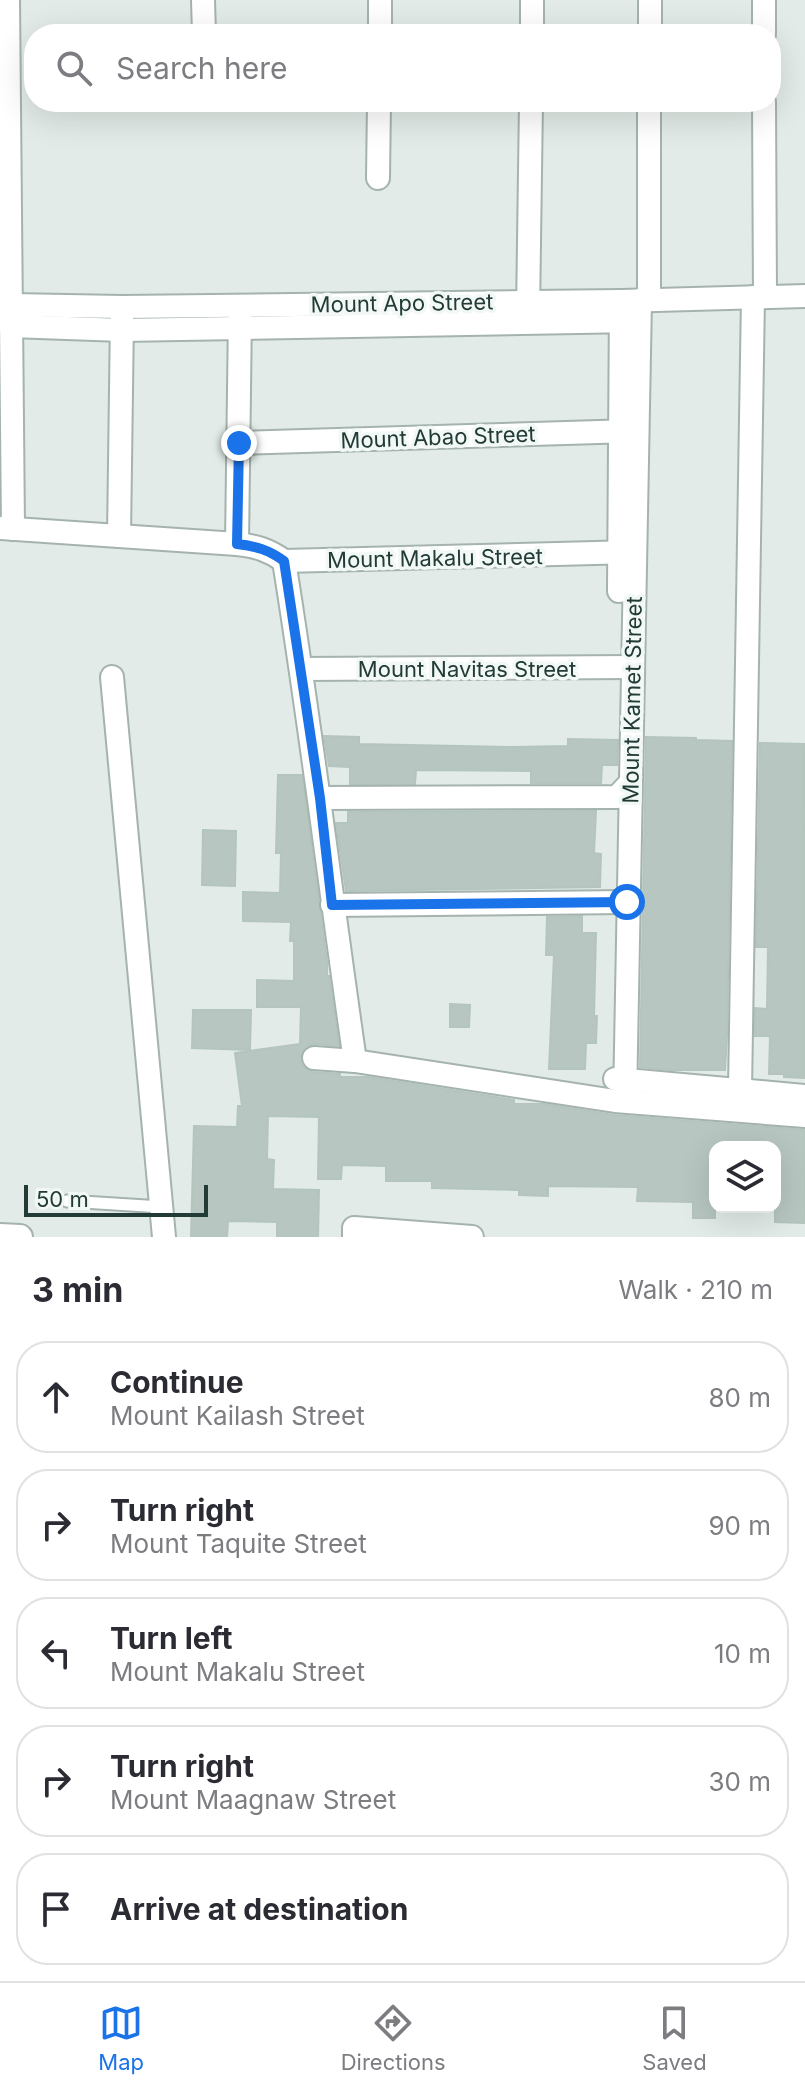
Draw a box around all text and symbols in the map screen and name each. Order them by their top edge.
search box [24,24,781,112]
icon: search [52,46,96,90]
text: Search here [116,50,288,86]
street label: Mount Apo Street [310,288,494,318]
street label: Mount Abao Street [340,421,536,453]
route end [221,425,257,461]
street label: Mount Makalu Street [327,543,543,573]
street label: Mount Kamet Street [617,596,647,804]
street label: Mount Navitas Street [358,656,576,682]
route start [609,884,645,920]
map controls [709,1141,781,1213]
button: layers [709,1141,781,1213]
scale bar [24,1181,208,1217]
text: 50 m [36,1186,89,1212]
text: 3 min [32,1269,123,1310]
text: Walk · 210 m [618,1274,773,1305]
text: Continue [110,1364,244,1400]
icon: ahead [34,1375,78,1419]
text: 80 m [708,1382,771,1413]
text: Mount Kailash Street [110,1400,365,1431]
text: Turn right [110,1492,254,1528]
icon: right [34,1503,78,1547]
text: 90 m [708,1510,771,1541]
text: Mount Taquite Street [110,1528,367,1559]
text: Turn left [110,1620,232,1656]
icon: left [34,1631,78,1675]
text: 10 m [714,1638,771,1669]
text: Mount Makalu Street [110,1656,365,1687]
text: Turn right [110,1748,254,1784]
icon: right [34,1759,78,1803]
text: 30 m [708,1766,771,1797]
text: Mount Maagnaw Street [110,1784,396,1815]
icon: arrive [34,1887,78,1931]
text: Arrive at destination [110,1891,408,1927]
tab: Map [98,2001,144,2075]
tab: Directions [341,2001,446,2075]
tab: Saved [642,2001,707,2075]

